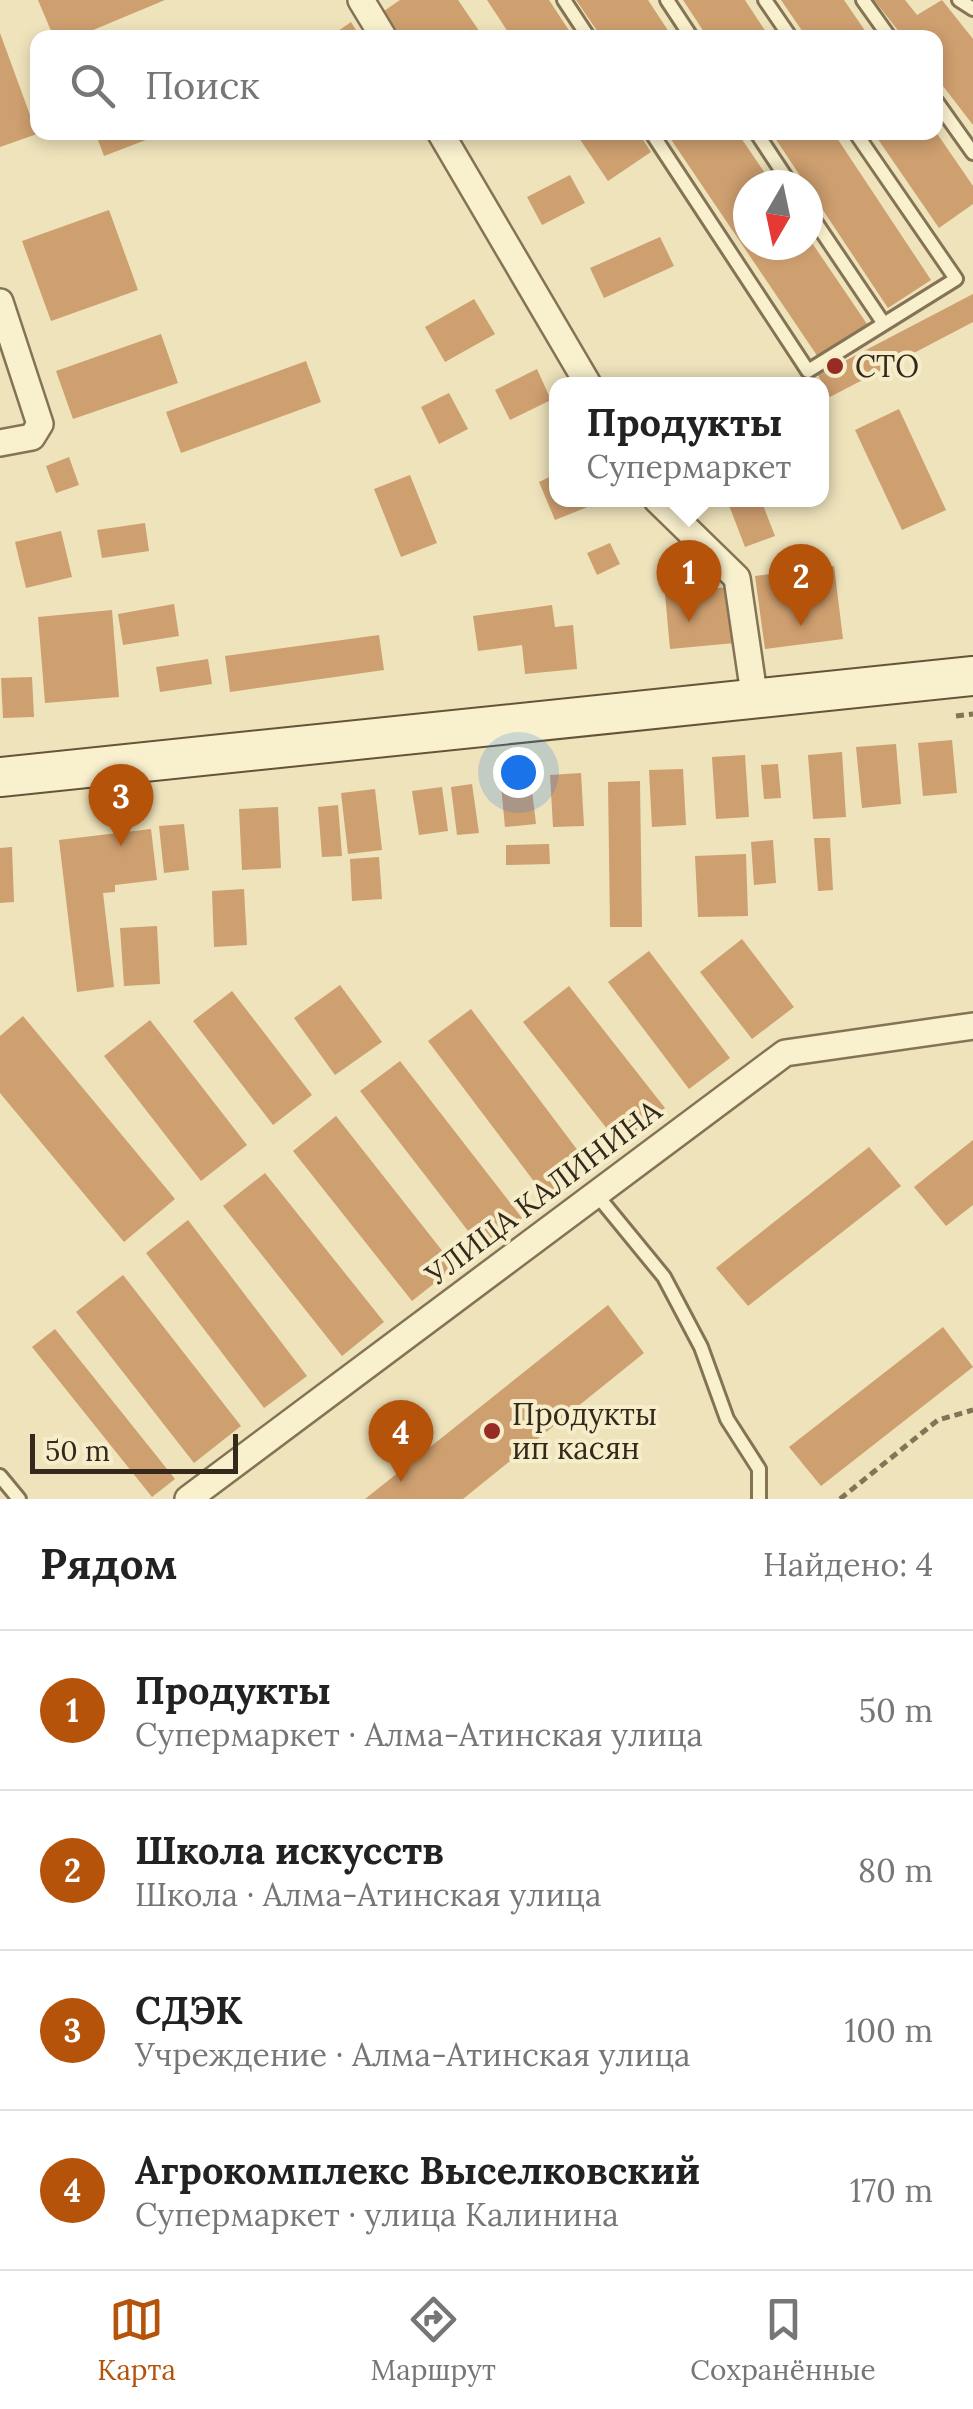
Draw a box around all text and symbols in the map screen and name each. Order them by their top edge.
search box [30,30,943,140]
icon: search [65,58,120,113]
text: Поиск [145,61,260,109]
north arrow [733,170,823,260]
place label: СТО [855,347,919,385]
marker: СТО [824,355,846,377]
popup [549,377,829,507]
text: Продукты [587,398,782,446]
text: Супермаркет [587,446,791,487]
pin: 1 [656,540,722,622]
pin: 2 [768,544,834,626]
your location [493,747,544,798]
pin: 3 [88,764,154,846]
street label: УЛИЦА КАЛИНИНА [417,1090,669,1294]
place label: Продукты ип касян [512,1395,657,1467]
pin: 4 [368,1400,434,1482]
marker: Продукты ип касян [481,1420,503,1442]
scale bar [30,1429,238,1474]
text: 50 m [45,1433,110,1469]
text: Рядом [40,1537,177,1591]
text: Найдено: 4 [763,1544,933,1585]
text: Продукты [135,1666,331,1714]
text: 1 [66,1690,79,1731]
text: 50 m [859,1690,933,1731]
text: Супермаркет · Алма-Атинская улица [135,1714,703,1755]
text: Школа искусств [135,1826,444,1874]
text: 2 [64,1850,81,1891]
text: 80 m [858,1850,933,1891]
text: Школа · Алма-Атинская улица [135,1874,601,1915]
text: СДЭК [135,1986,242,2034]
text: 3 [64,2010,81,2051]
text: 100 m [845,2010,933,2051]
text: Учреждение · Алма-Атинская улица [135,2034,691,2075]
text: Агрокомплекс Выселковский [135,2146,700,2194]
text: 4 [64,2170,81,2211]
text: 170 m [850,2170,933,2211]
text: Супермаркет · улица Калинина [135,2194,619,2235]
tab: Карта [97,2292,176,2388]
tab: Маршрут [371,2292,496,2388]
tab: Сохранённые [690,2292,876,2388]

